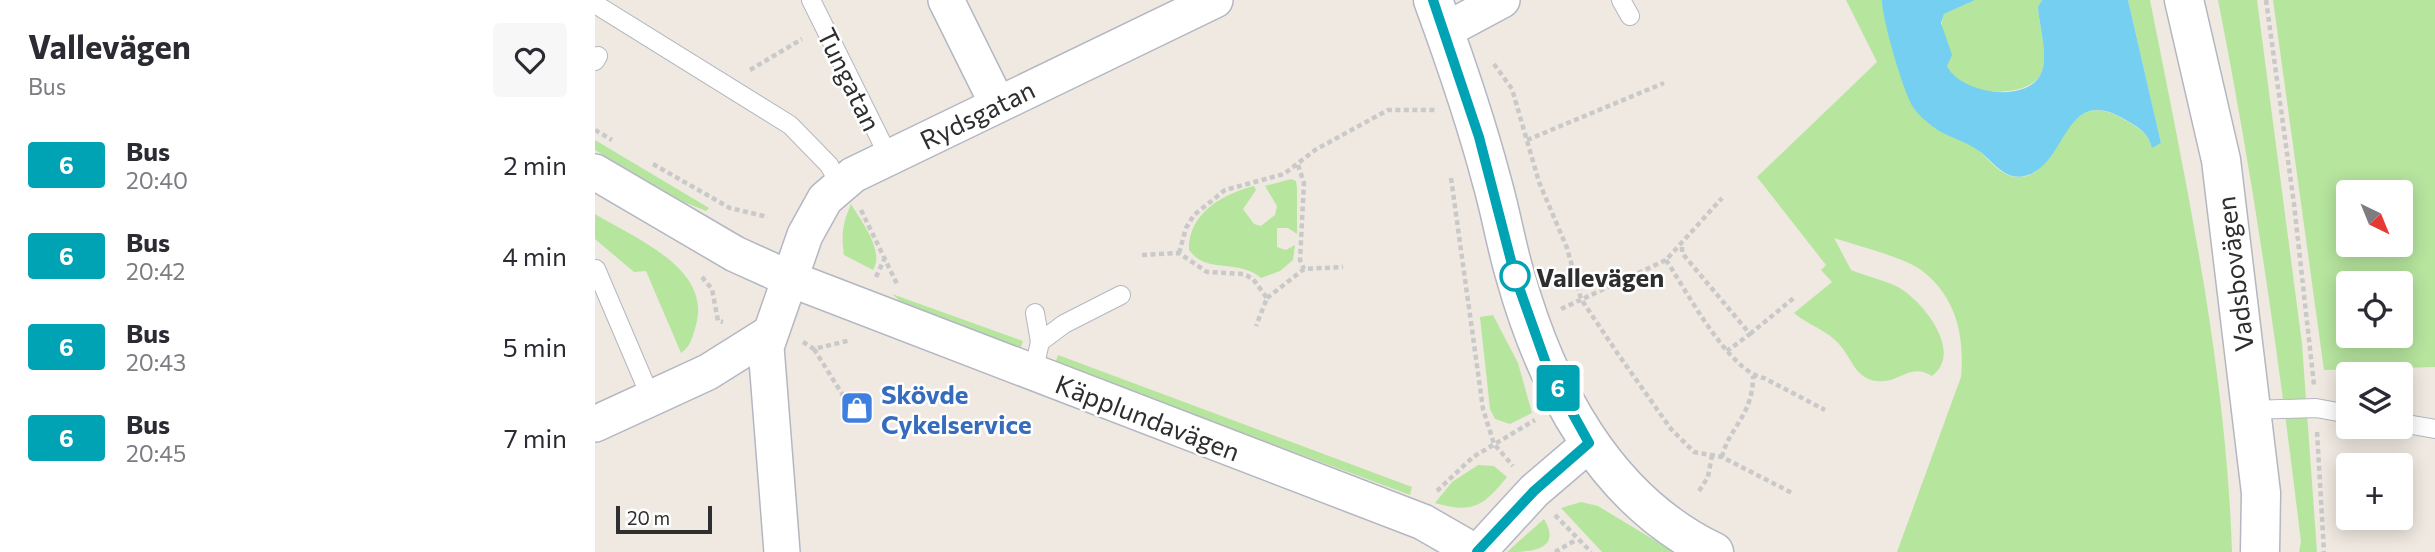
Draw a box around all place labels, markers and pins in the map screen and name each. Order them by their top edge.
marker: Vallevägen [1500,261,1530,291]
place label: Vallevägen [1536,261,1664,292]
place label: Skövde Cykelservice [881,378,1032,439]
shop icon: Skövde Cykelservice [838,389,876,427]

